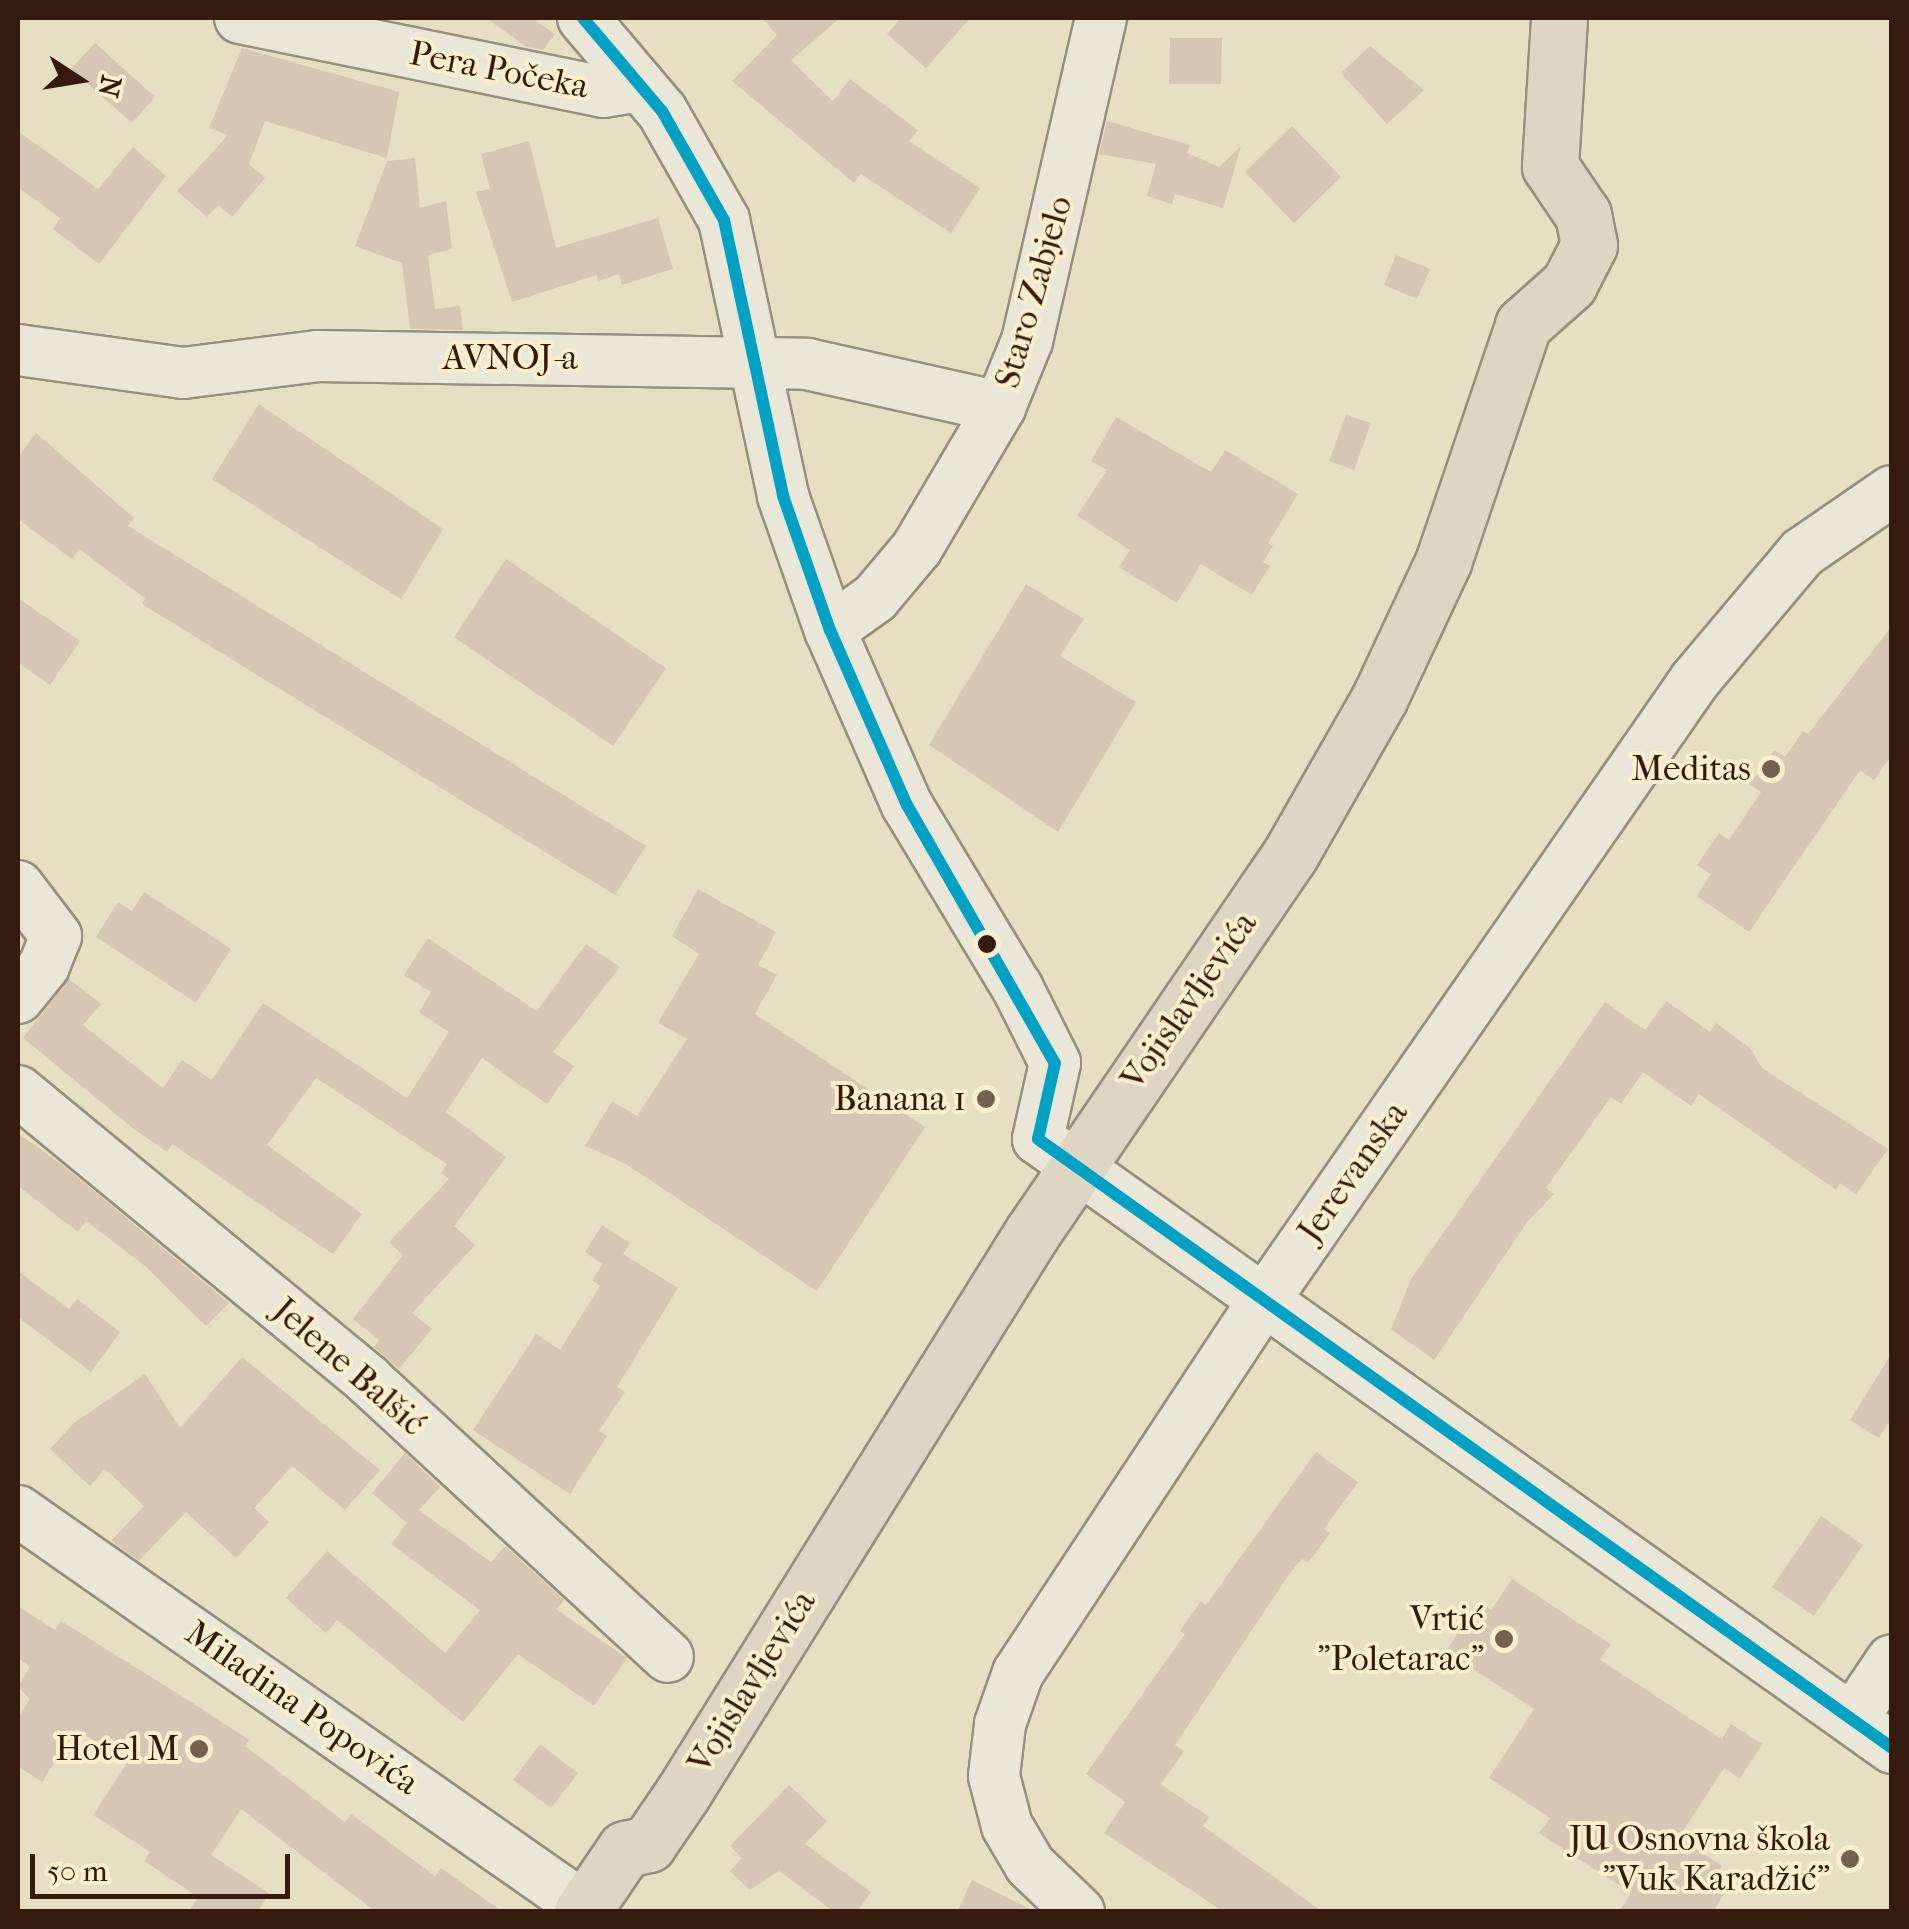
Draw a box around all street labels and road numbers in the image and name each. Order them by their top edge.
street label: Pera Počeka [406,32,592,108]
street label: Staro Zabjelo [987,191,1081,393]
street label: AVNOJ-a [442,337,578,379]
street label: Vojislavljevića [1112,904,1266,1098]
street label: Jerevanska [1289,1094,1417,1250]
street label: Jelene Balšić [264,1289,434,1445]
street label: Vojislavljevića [679,1583,825,1781]
street label: Miladina Popovića [177,1612,427,1804]

